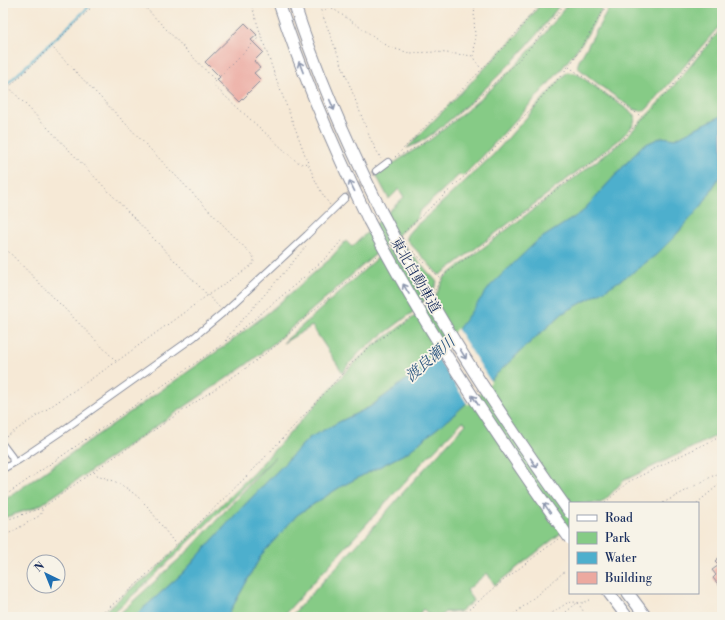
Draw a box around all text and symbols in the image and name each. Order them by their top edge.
one-way arrow [297,61,304,73]
one-way arrow [329,99,336,111]
one-way arrow [348,181,355,193]
street label: 東北自動車道 [386,235,444,316]
one-way arrow [402,283,410,295]
water label: 渡良瀬川 [401,331,461,386]
one-way arrow [459,349,467,360]
one-way arrow [471,395,479,406]
one-way arrow [530,457,538,468]
one-way arrow [543,502,551,513]
legend [569,502,699,594]
text: Road [605,511,633,526]
text: Park [605,531,631,546]
text: Water [604,551,637,566]
north arrow [26,554,66,594]
text: N [32,559,48,576]
text: Building [604,571,653,586]

